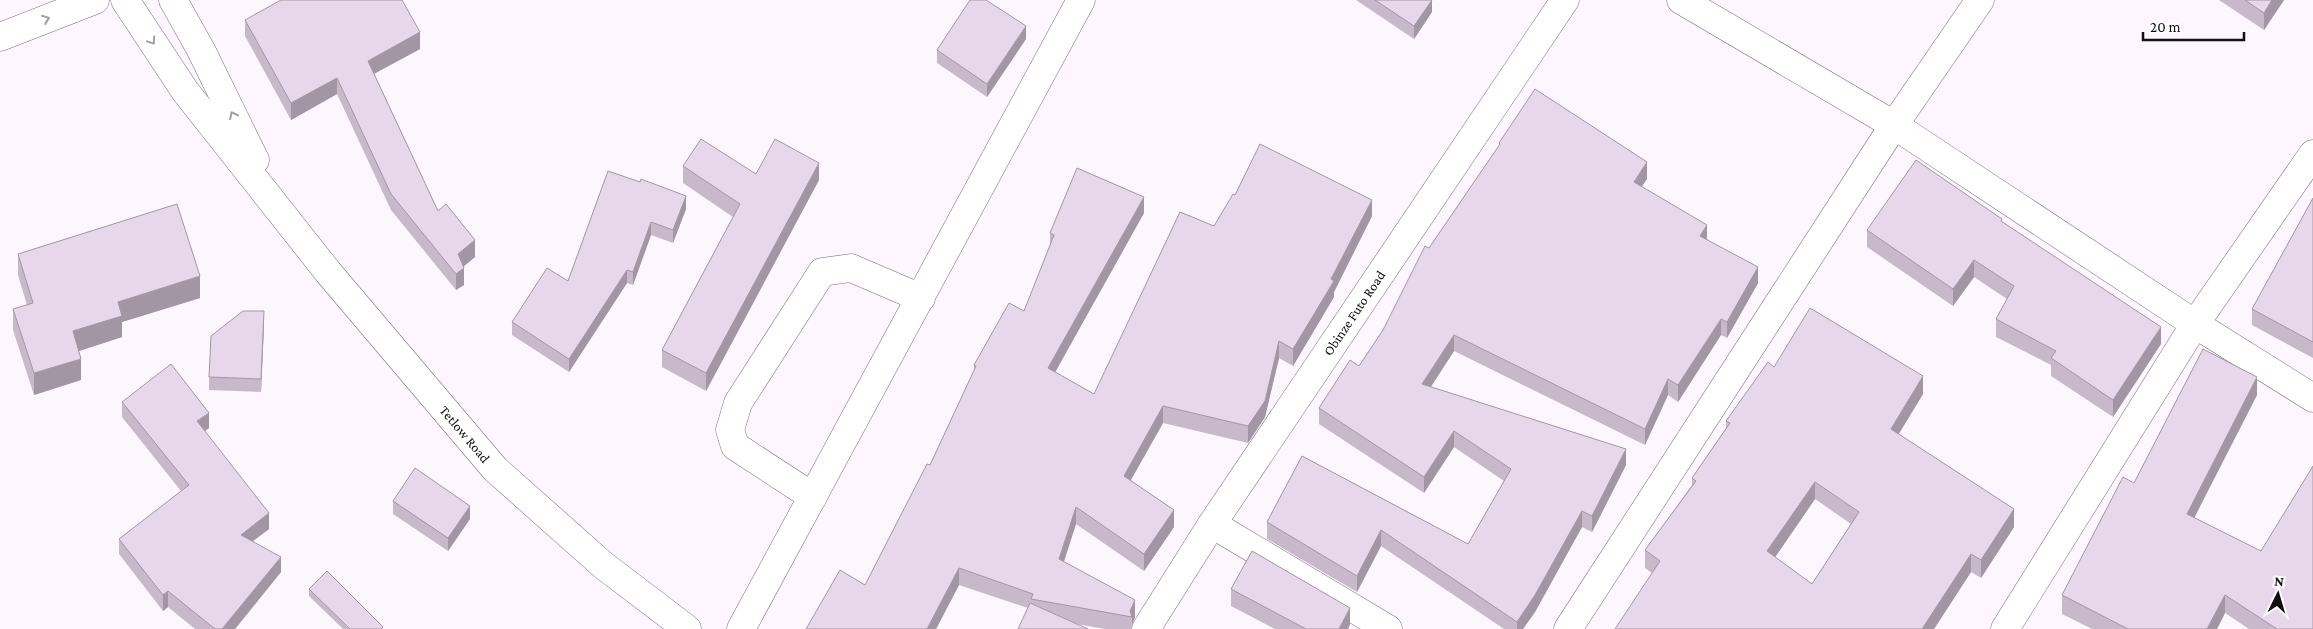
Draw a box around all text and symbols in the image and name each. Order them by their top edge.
scale bar [2143,10,2244,42]
one-way arrow [41,15,49,25]
text: 20 m [2150,19,2181,35]
one-way arrow [145,35,155,44]
one-way arrow [229,111,239,120]
street label: Obinze Futo Road [1320,267,1389,359]
street label: Tetlow Road [436,402,494,466]
north arrow [2253,569,2303,619]
text: N [2274,573,2285,589]

